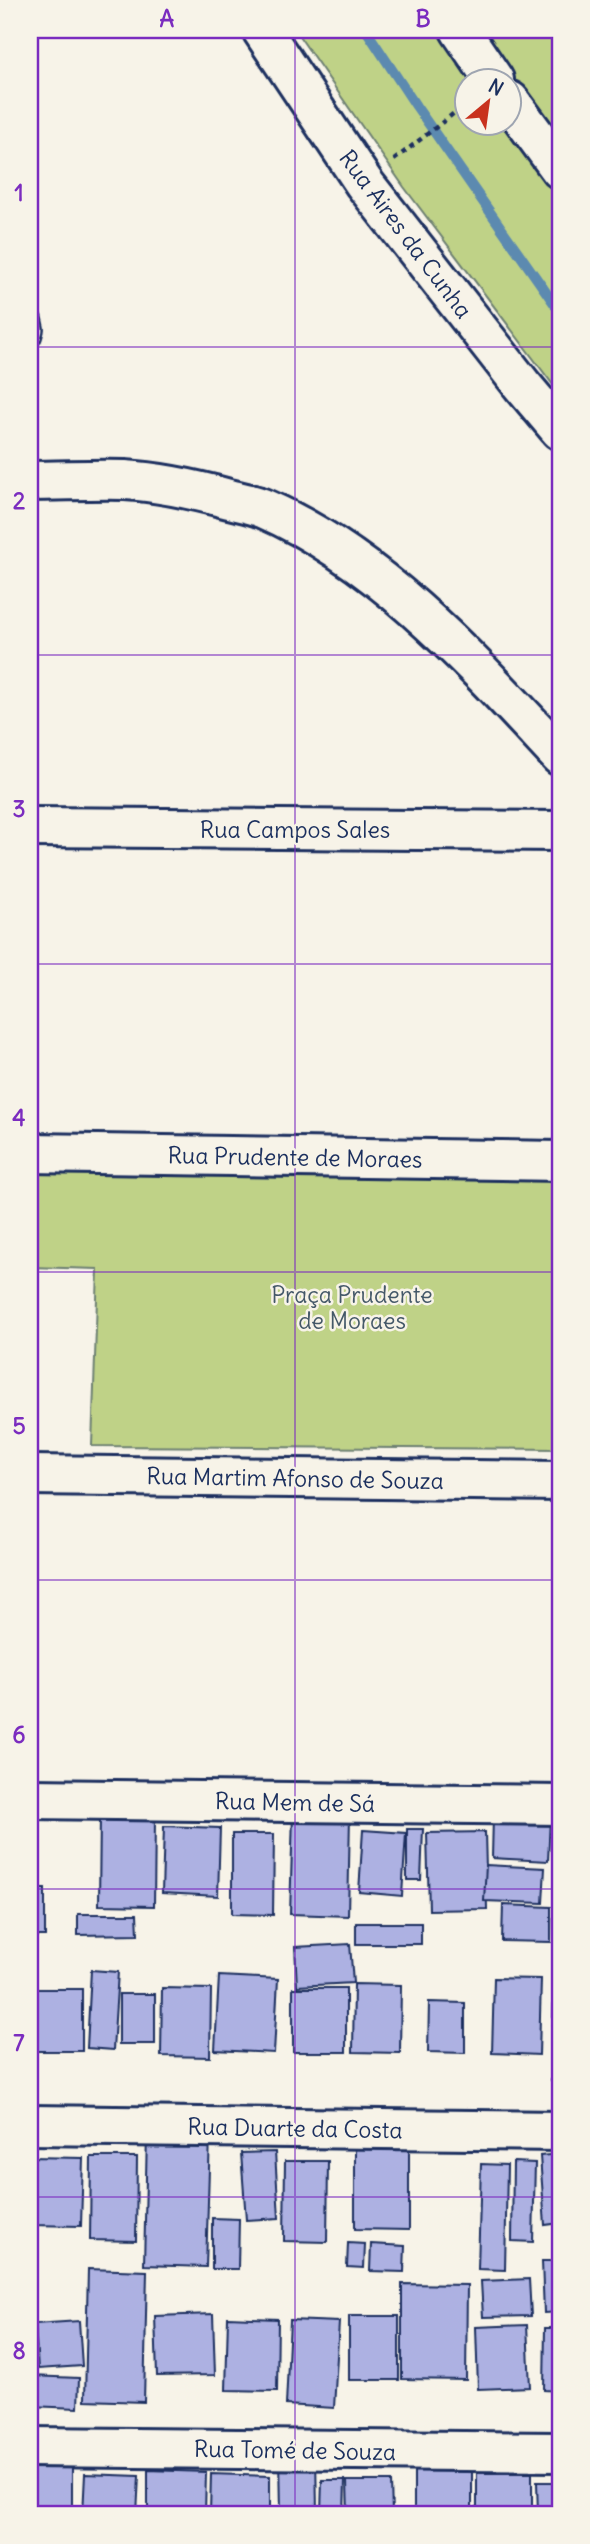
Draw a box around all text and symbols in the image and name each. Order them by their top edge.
text: A [160,4,175,33]
text: B [415,4,431,33]
north arrow [454,66,524,136]
text: N [485,73,508,101]
street label: Rua Aires da Cunha [333,144,479,324]
text: 1 [14,178,24,207]
text: 2 [13,486,26,515]
text: 3 [12,794,26,823]
street label: Rua Campos Sales [200,815,390,844]
text: 4 [12,1103,26,1132]
street label: Rua Prudente de Moraes [167,1140,423,1174]
park label: Praça Prudente de Moraes [271,1280,433,1335]
text: 5 [12,1411,26,1440]
street label: Rua Martim Afonso de Souza [146,1461,444,1495]
text: 6 [12,1720,26,1749]
street label: Rua Mem de Sá [215,1786,375,1818]
text: 7 [13,2028,25,2057]
street label: Rua Duarte da Costa [187,2112,403,2144]
text: 8 [12,2336,26,2365]
street label: Rua Tomé de Souza [194,2434,396,2466]

